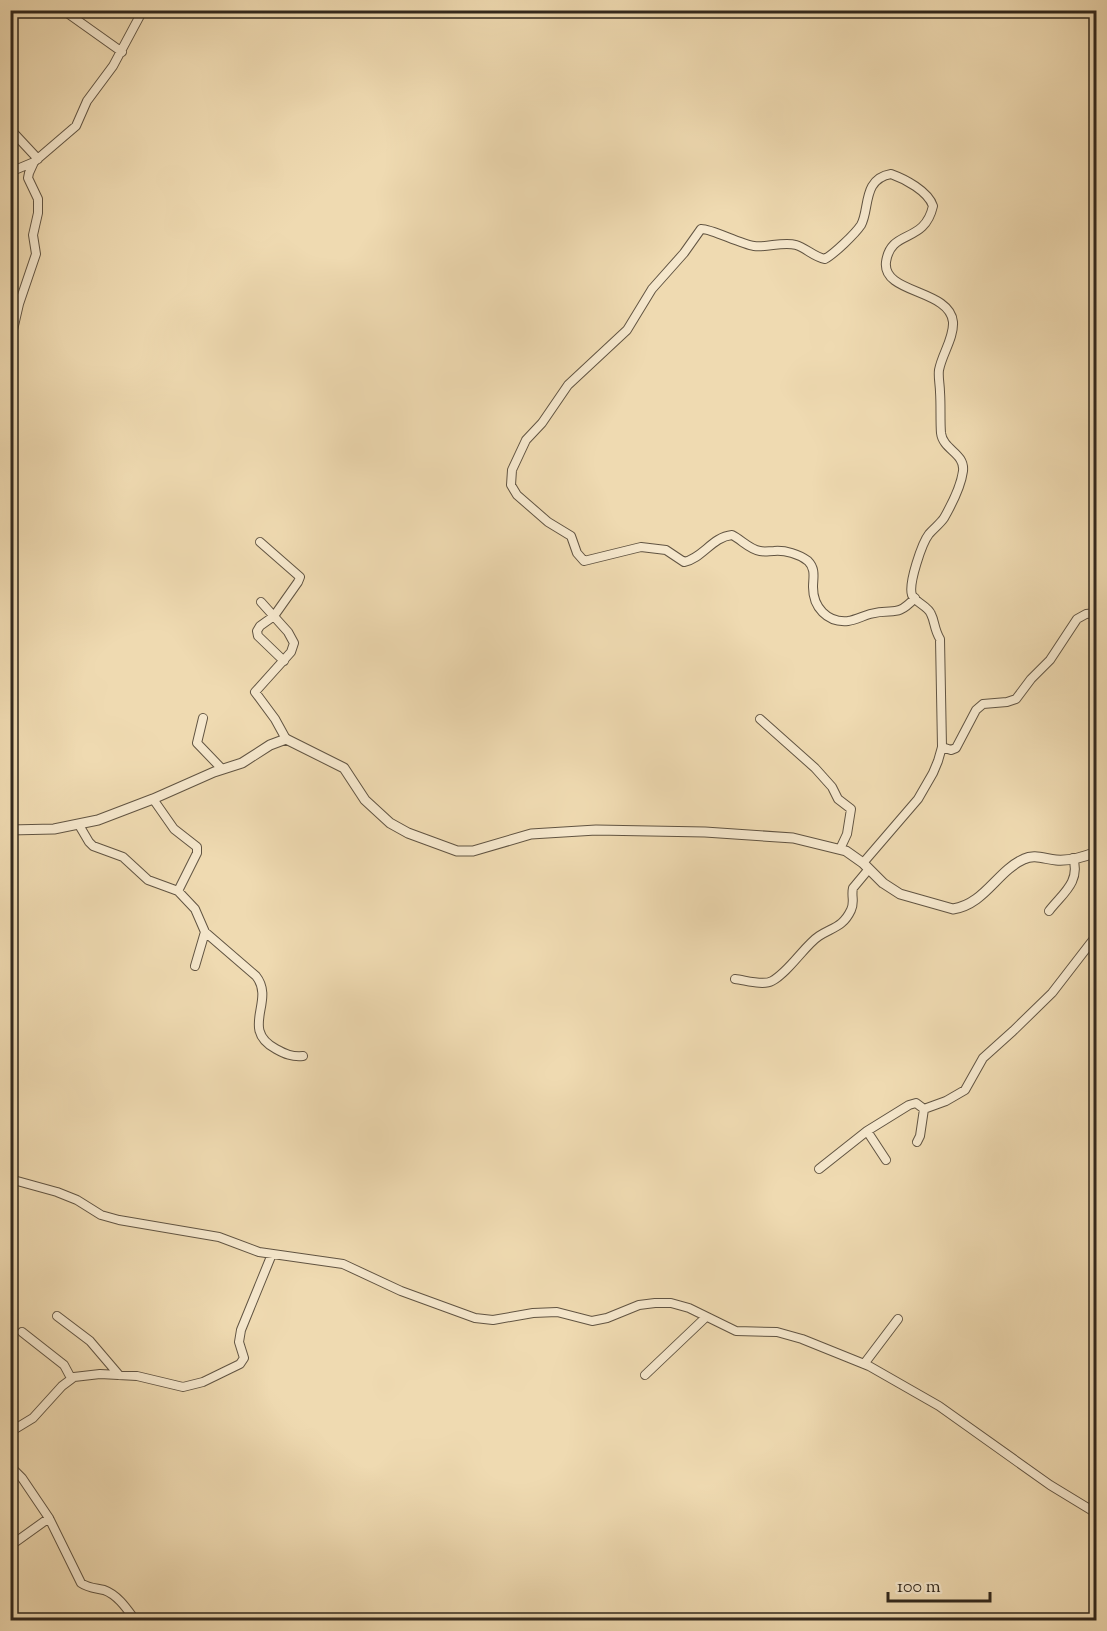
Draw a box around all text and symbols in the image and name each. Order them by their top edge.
scale bar [888,1565,990,1603]
text: 100 m [897,1575,941,1601]

